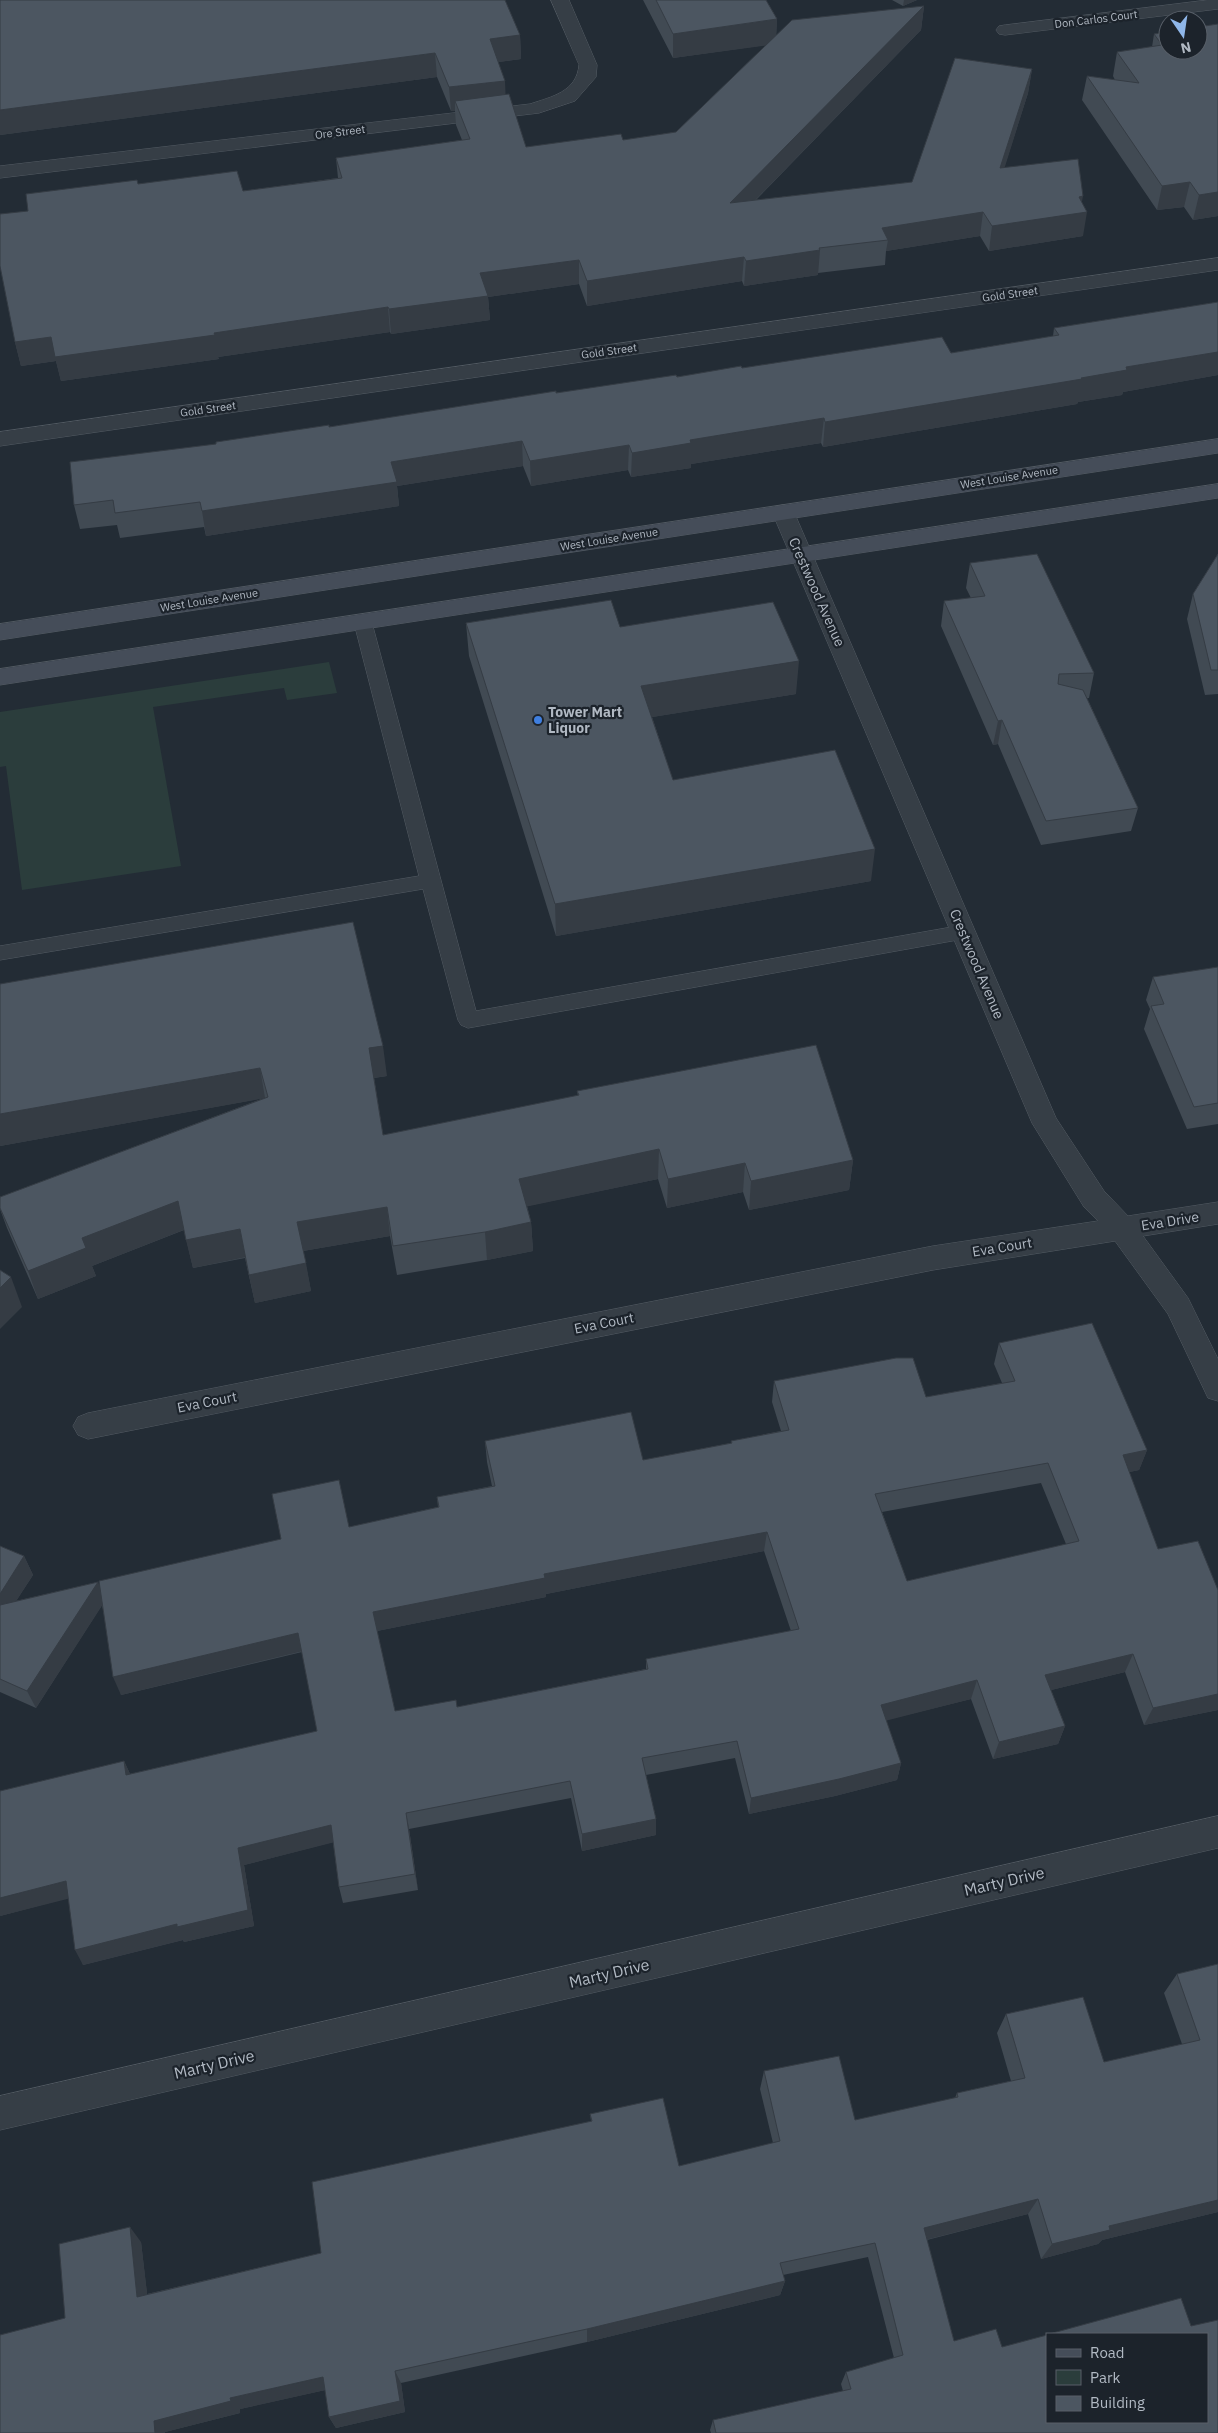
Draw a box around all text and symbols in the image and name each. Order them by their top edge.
street label: Don Carlos Court [1054,7,1138,31]
north arrow [1158,10,1208,60]
text: N [1179,38,1193,58]
street label: Ore Street [314,122,366,142]
street label: Gold Street [981,283,1039,305]
street label: Gold Street [580,340,638,362]
street label: Gold Street [179,398,237,420]
street label: West Louise Avenue [959,462,1059,492]
street label: West Louise Avenue [559,524,659,554]
street label: Crestwood Avenue [785,535,849,650]
street label: West Louise Avenue [159,585,259,615]
place label: Tower Mart Liquor [548,703,622,737]
marker: Tower Mart Liquor [532,714,544,726]
street label: Crestwood Avenue [946,906,1008,1022]
street label: Eva Drive [1140,1208,1200,1234]
street label: Eva Court [971,1233,1033,1261]
street label: Eva Court [573,1308,635,1338]
street label: Eva Court [176,1387,238,1417]
street label: Marty Drive [962,1862,1046,1900]
street label: Marty Drive [567,1954,651,1992]
street label: Marty Drive [172,2045,256,2083]
legend [1046,2333,1208,2423]
text: Road [1090,2343,1125,2362]
text: Park [1090,2368,1120,2387]
text: Building [1090,2393,1145,2412]

